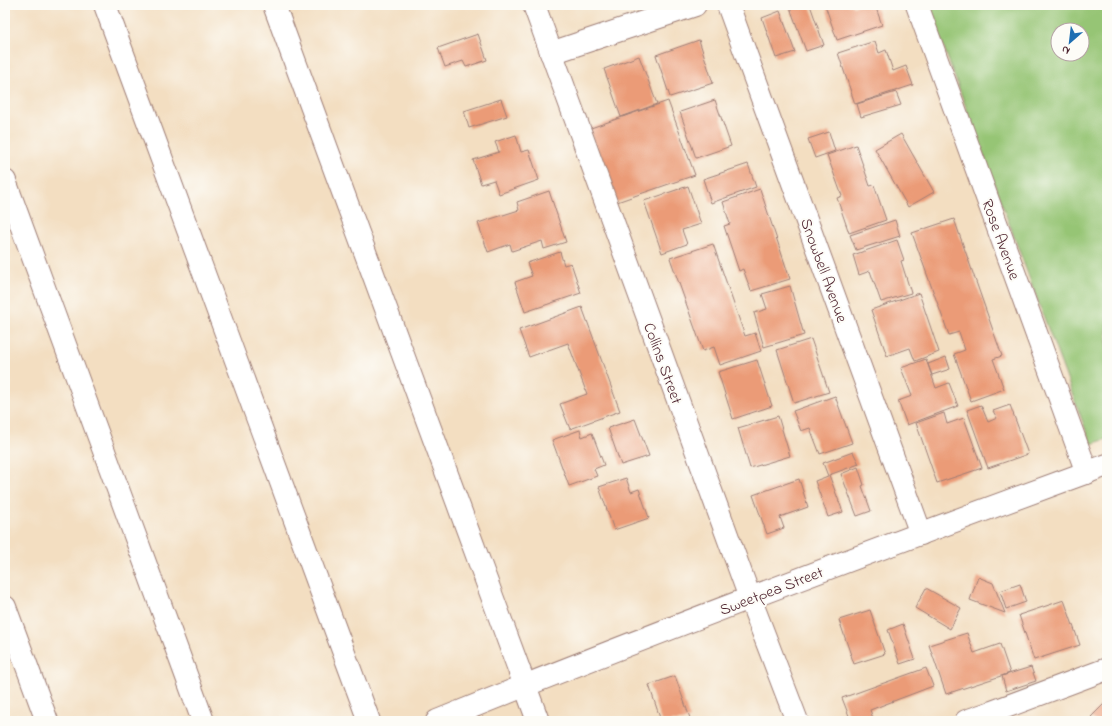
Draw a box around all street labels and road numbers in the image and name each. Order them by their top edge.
street label: Rose Avenue [974,196,1026,284]
street label: Snowbell Avenue [793,215,853,327]
street label: Collins Street [636,320,688,408]
street label: Sweetpea Street [716,561,828,623]

